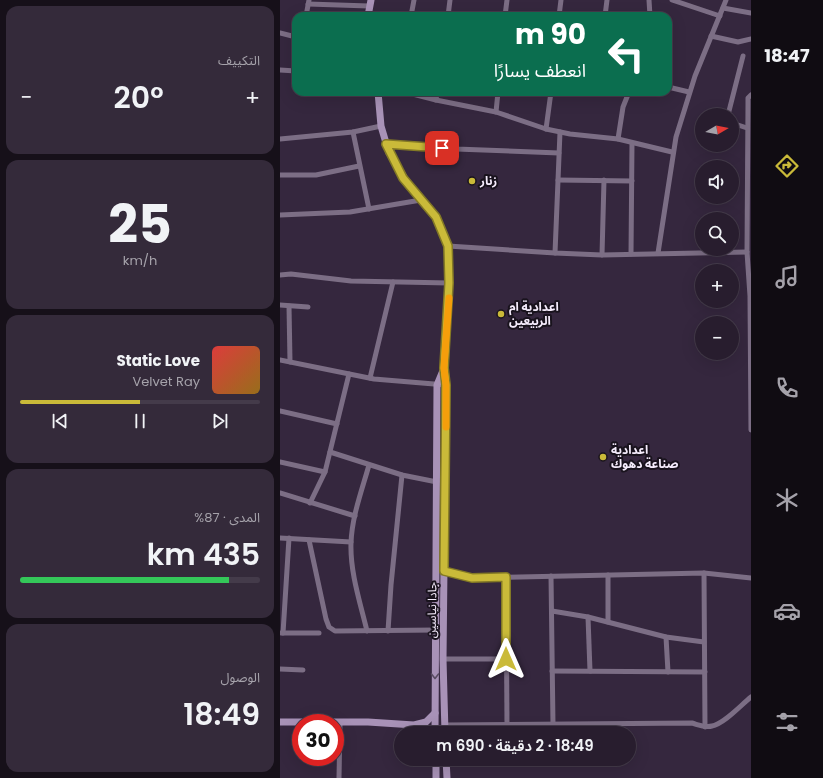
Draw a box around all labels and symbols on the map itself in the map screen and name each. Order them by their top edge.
north arrow [695,108,739,152]
pin [425,131,459,165]
place label: زنار [479,172,497,189]
marker: زنار [467,176,477,186]
place label: اعدادية ام الربيعين [509,298,559,329]
marker: اعدادية ام الربيعين [496,309,506,319]
place label: اعدادية صناعة دهوك [611,441,679,472]
marker: اعدادية صناعة دهوك [598,452,608,462]
street label: جادا نیاسین [423,582,440,638]
position arrow [485,638,527,680]
one-way arrow [431,673,439,679]
speed limit sign: 30 [292,714,344,766]

